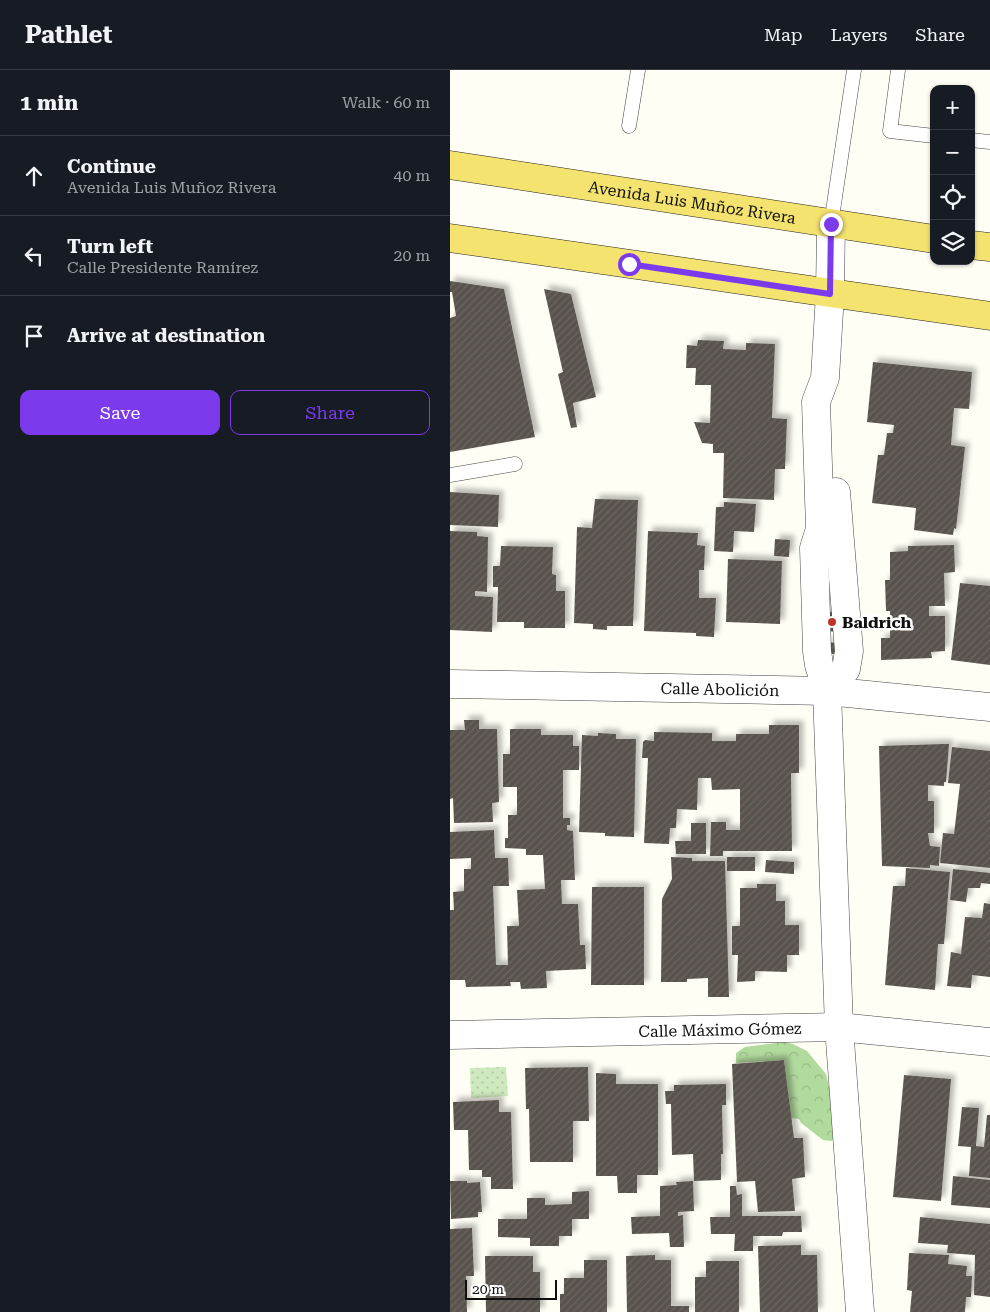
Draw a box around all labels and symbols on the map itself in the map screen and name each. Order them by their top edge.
street label: Avenida Luis Muñoz Rivera [587,177,798,227]
route end [820,213,843,236]
route start [618,253,641,276]
place label: Baldrich [842,613,912,632]
marker: Baldrich [826,616,838,628]
street label: Calle Abolición [660,678,780,700]
street label: Calle Máximo Gómez [638,1018,802,1041]
scale bar [465,1277,558,1300]

